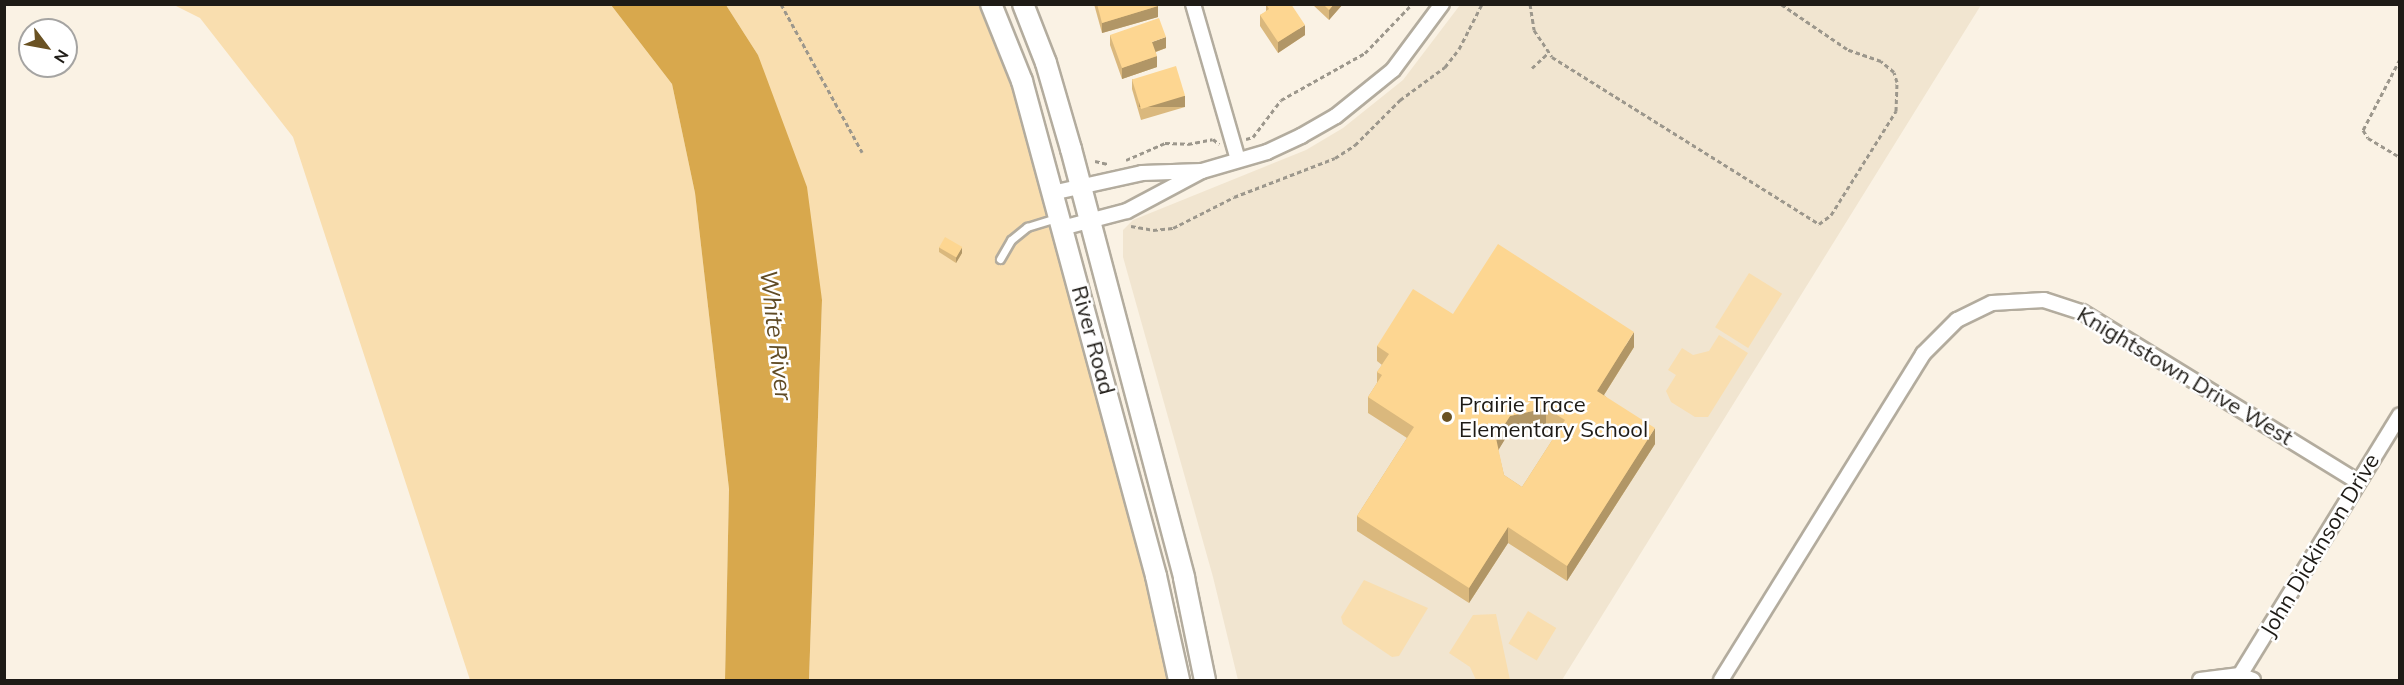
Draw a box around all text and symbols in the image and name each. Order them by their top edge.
north arrow [18,18,78,78]
text: N [50,46,73,67]
water label: White River [754,268,798,402]
street label: River Road [1066,283,1120,397]
street label: Knightstown Drive West [2072,301,2298,451]
place label: Prairie Trace Elementary School [1459,391,1648,442]
marker: Prairie Trace Elementary School [1440,410,1454,424]
street label: John Dickinson Drive [2255,449,2385,641]

